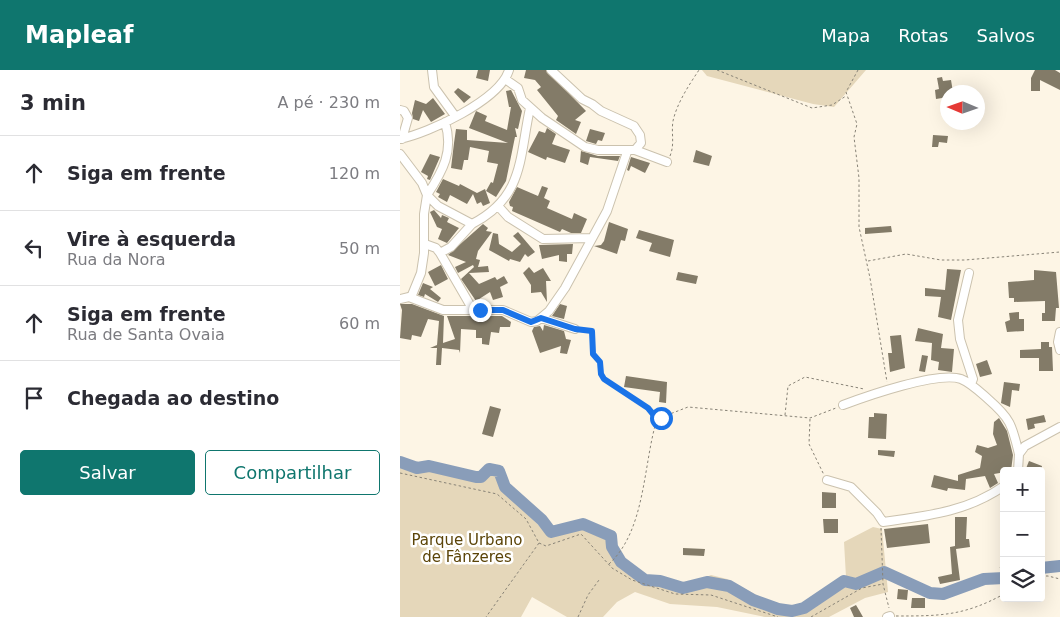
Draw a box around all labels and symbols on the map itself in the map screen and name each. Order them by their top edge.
north arrow [940,85,985,130]
route end [469,299,492,322]
route start [650,407,673,430]
park label: Parque Urbano de Fânzeres [411,531,523,566]

